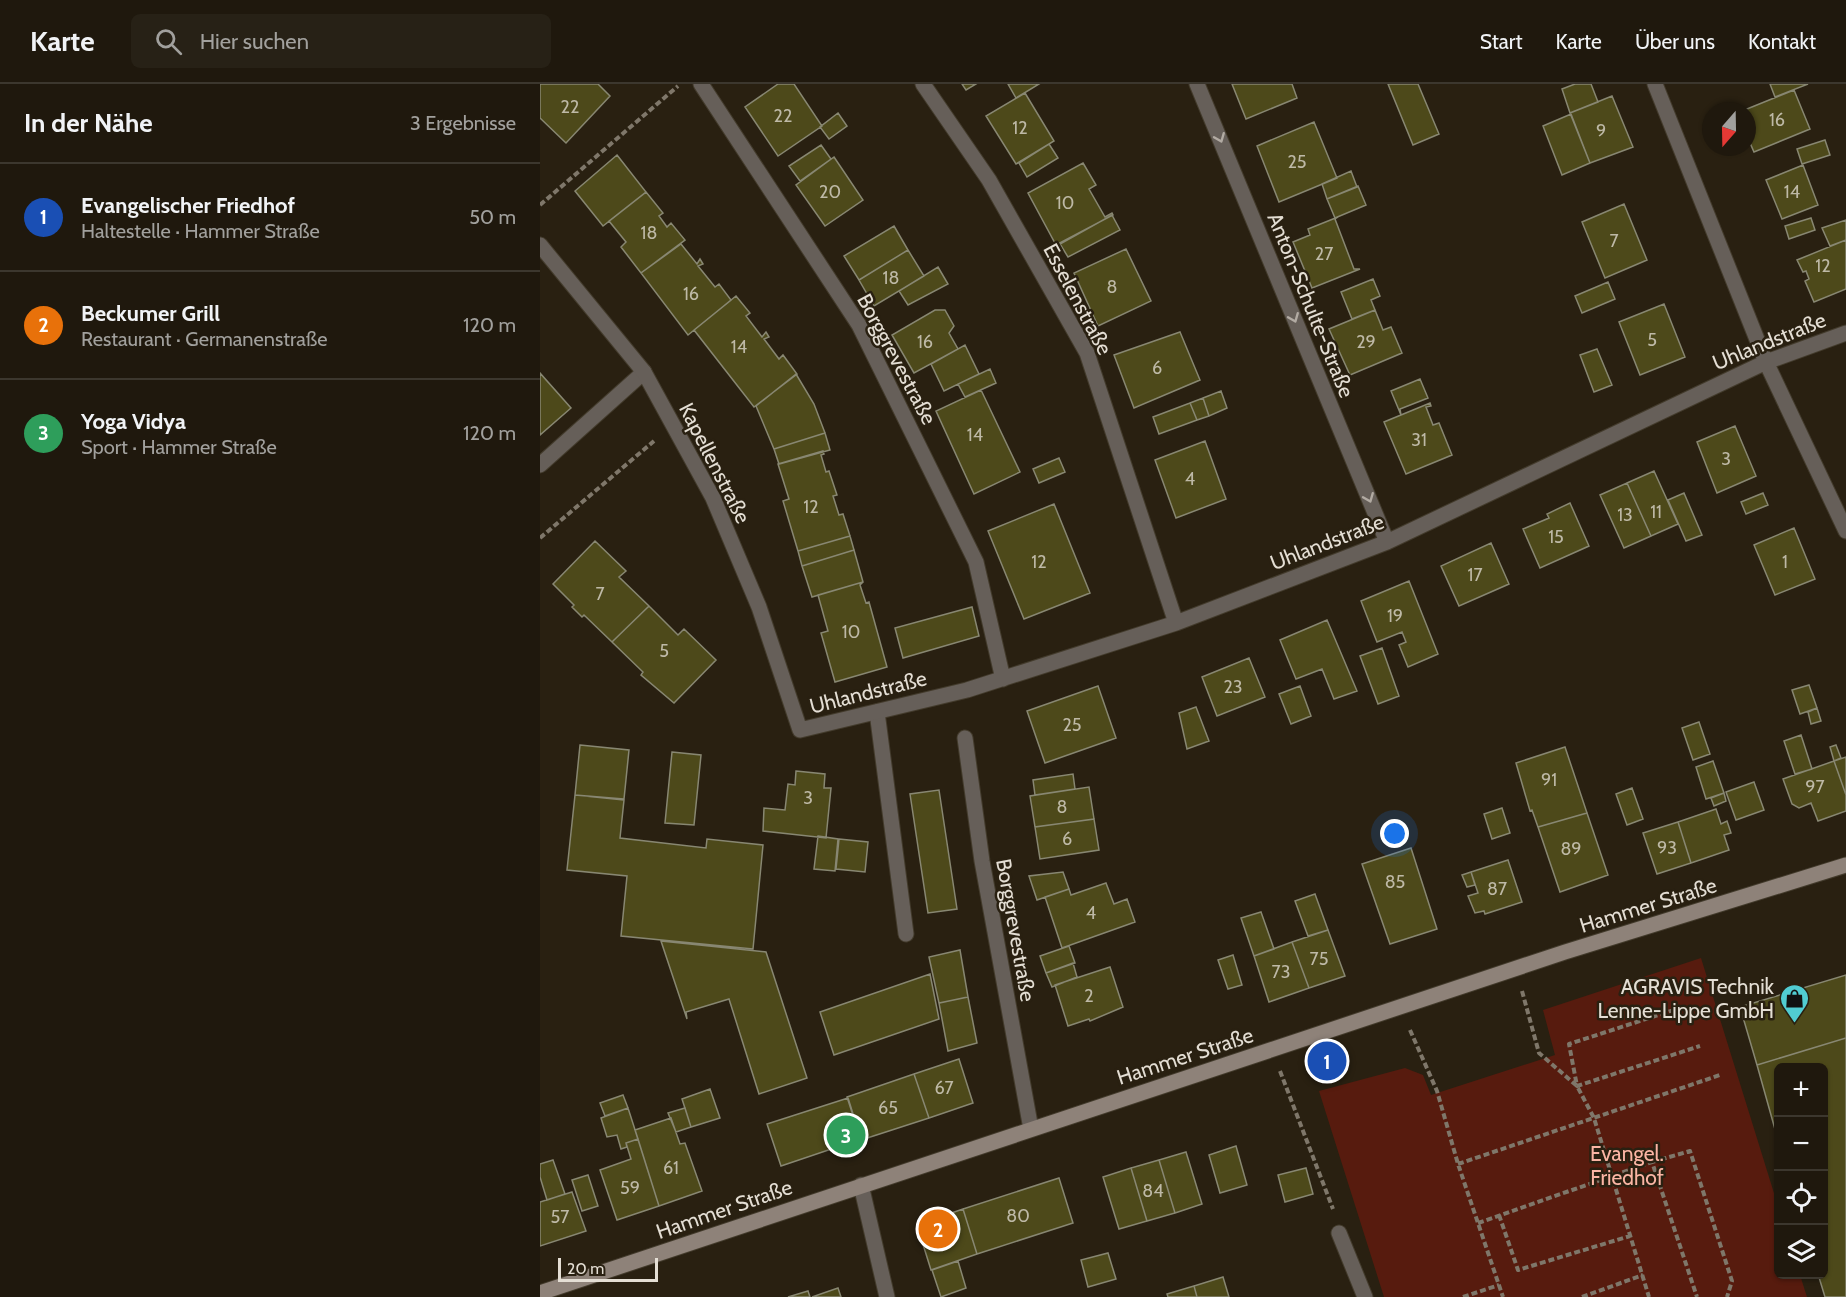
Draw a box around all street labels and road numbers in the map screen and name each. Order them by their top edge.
street label: Anton-Schulte-Straße [1262,209,1360,401]
street label: Esselenstraße [1038,239,1118,359]
street label: Borggrevestraße [852,289,942,429]
street label: Uhlandstraße [1709,307,1829,375]
street label: Kapellenstraße [674,399,756,528]
street label: Uhlandstraße [1267,509,1388,575]
street label: Uhlandstraße [807,665,929,719]
street label: Borggrevestraße [991,857,1041,1004]
street label: Hammer Straße [1576,872,1720,938]
street label: Hammer Straße [1114,1022,1257,1090]
street label: Hammer Straße [653,1174,795,1244]

